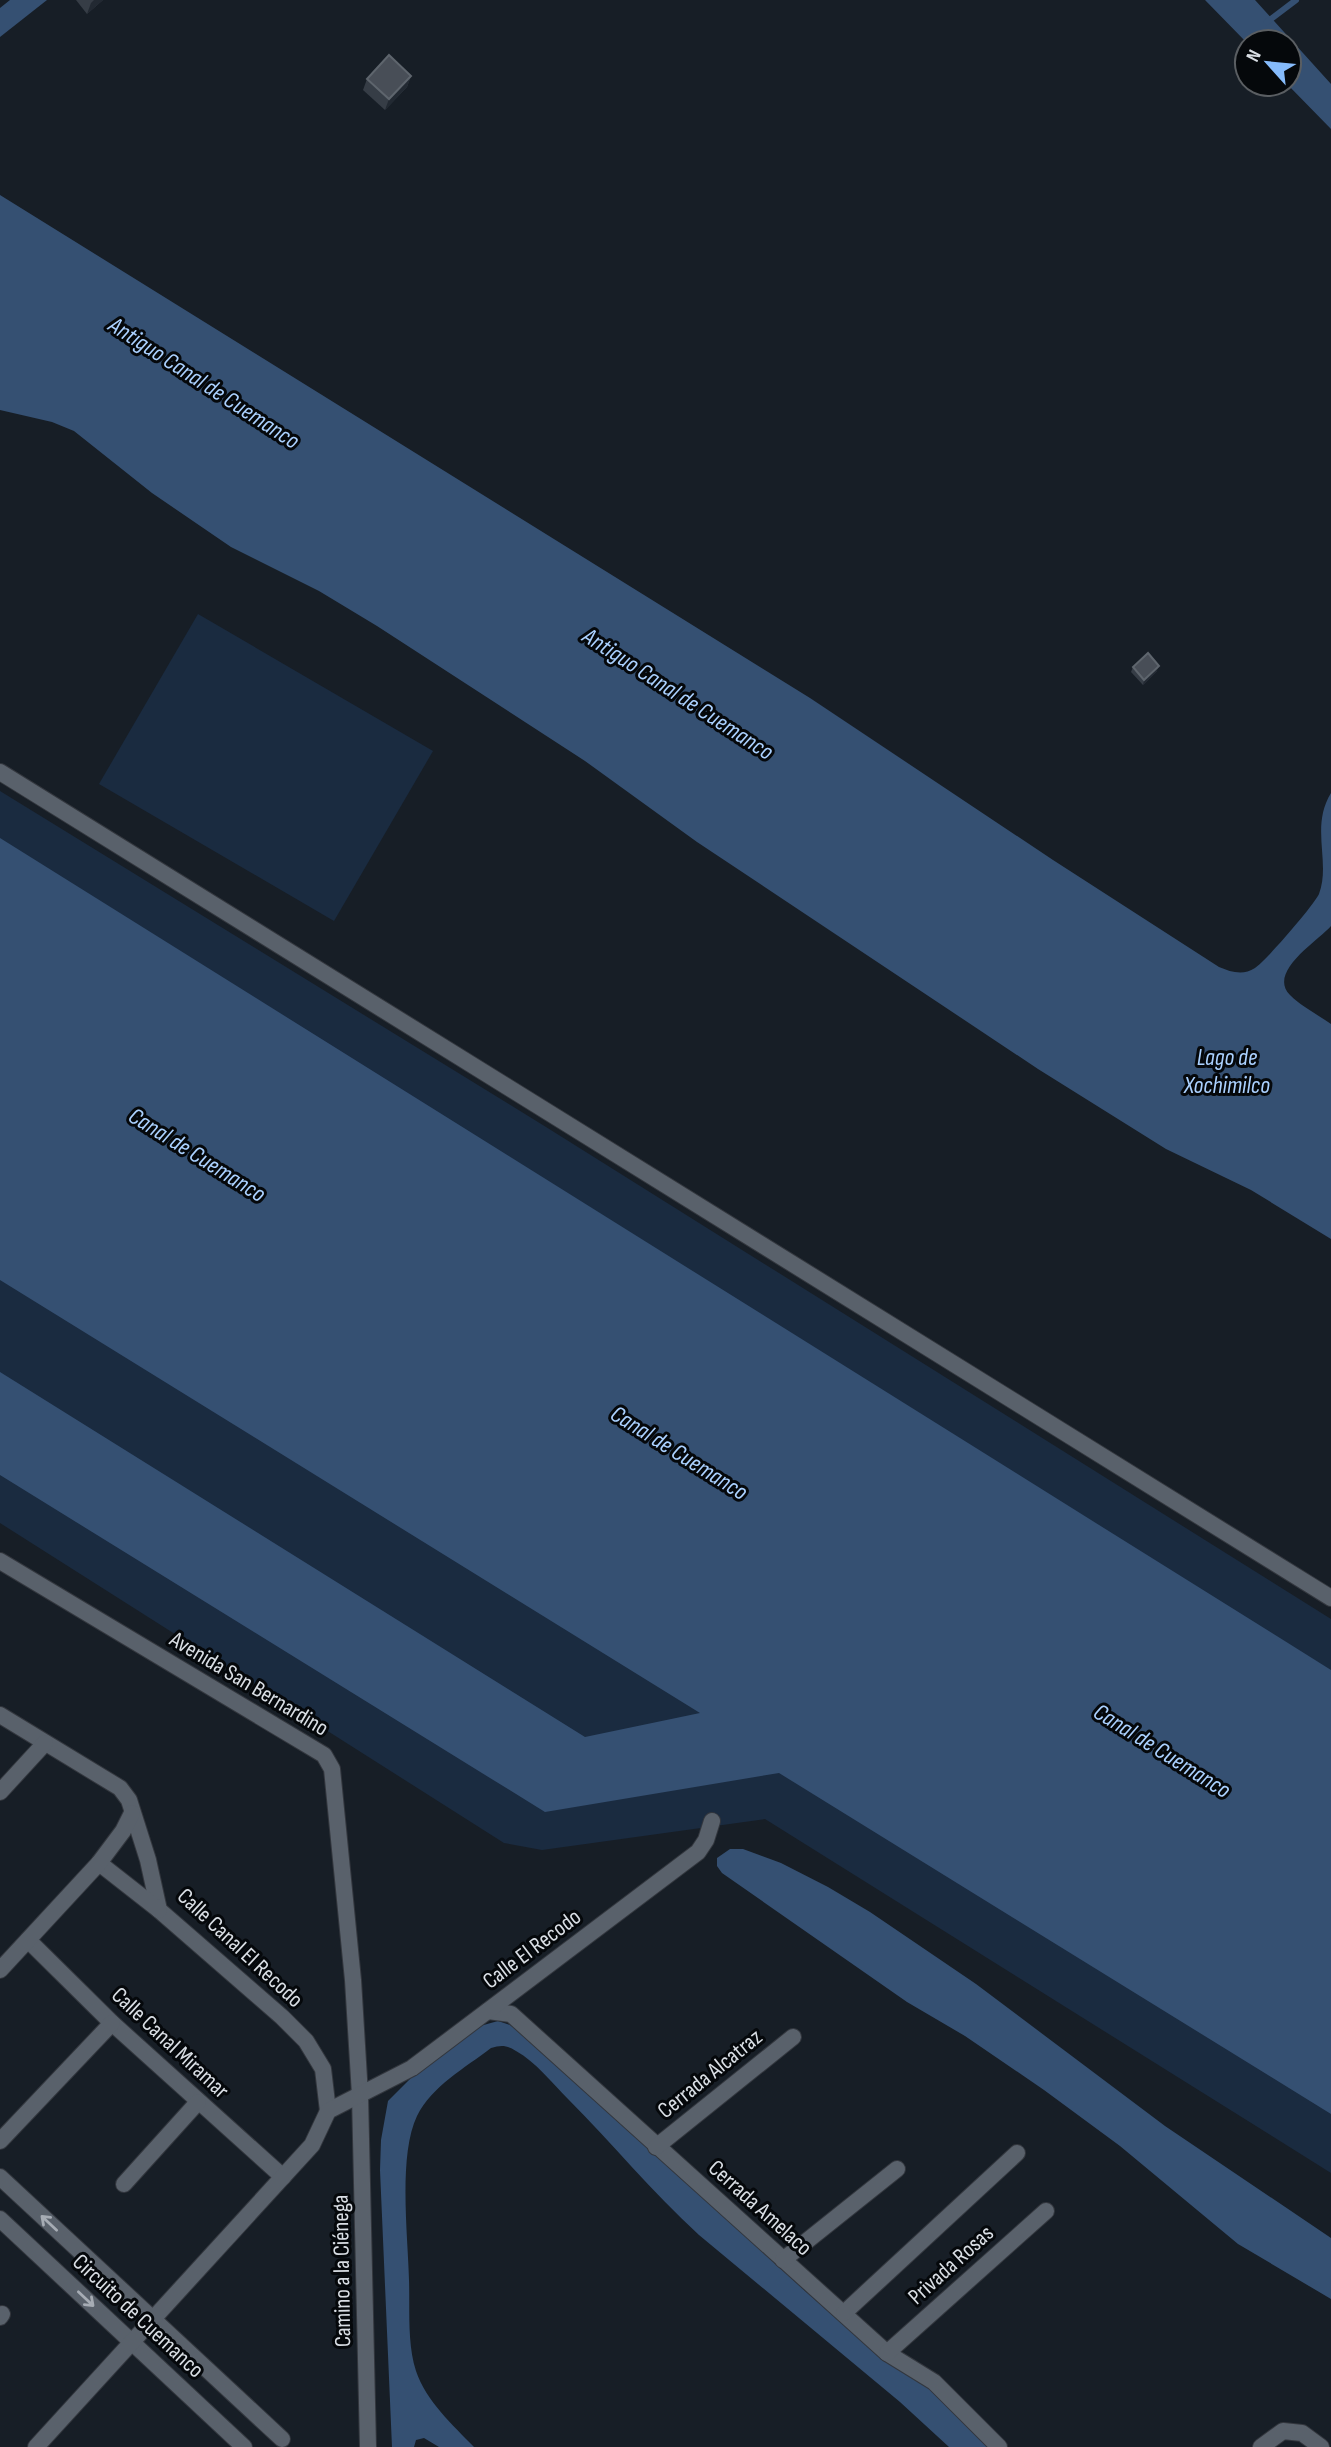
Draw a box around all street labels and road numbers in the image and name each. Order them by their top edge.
street label: Avenida San Bernardino [164,1625,333,1742]
street label: Calle Canal El Recodo [171,1882,309,2014]
street label: Calle El Recodo [477,1903,587,1995]
street label: Calle Canal Miramar [105,1981,235,2105]
street label: Cerrada Alcatraz [652,2023,768,2125]
street label: Cerrada Amelaco [702,2154,818,2262]
street label: Camino a la Ciénega [327,2195,357,2347]
street label: Privada Rosas [903,2219,999,2311]
street label: Circuito de Cuemanco [67,2248,209,2384]

